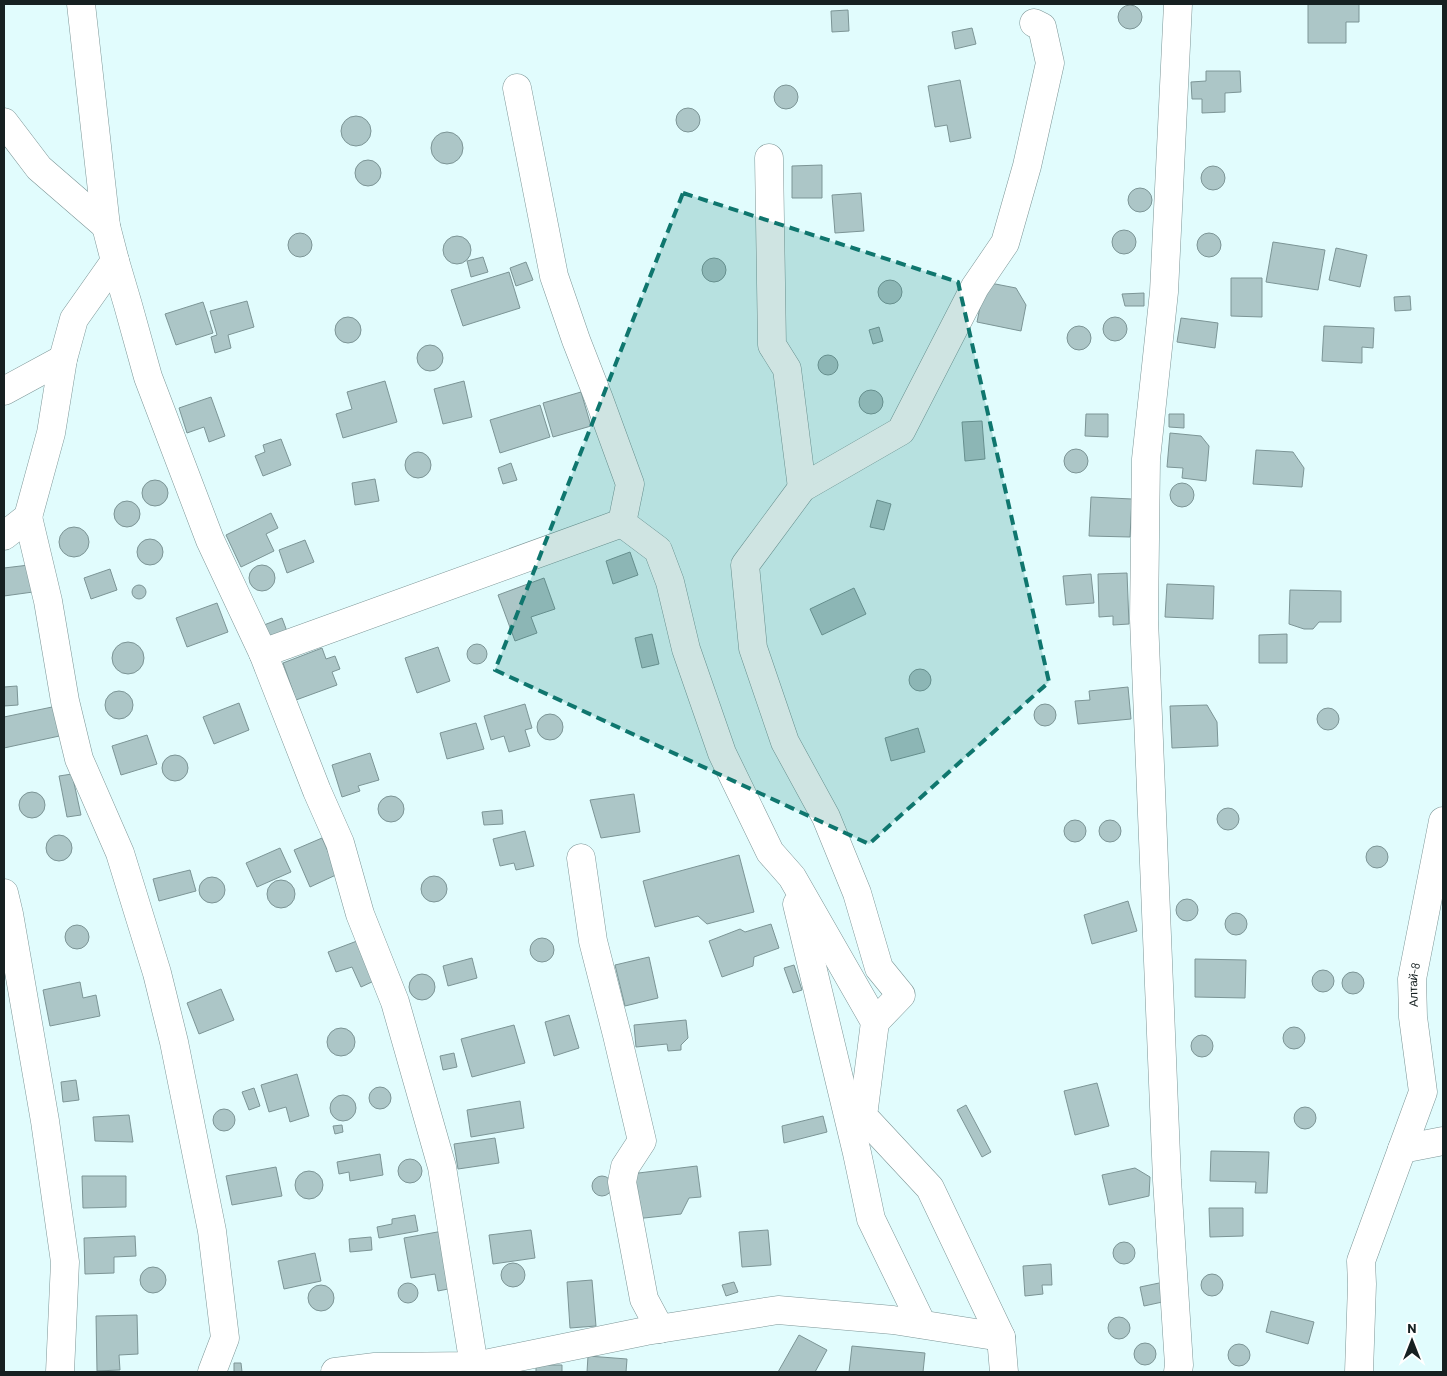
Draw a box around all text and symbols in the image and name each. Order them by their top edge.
street label: Алтай-8 [1405,961,1422,1007]
north arrow [1387,1316,1437,1366]
text: N [1407,1319,1417,1336]

